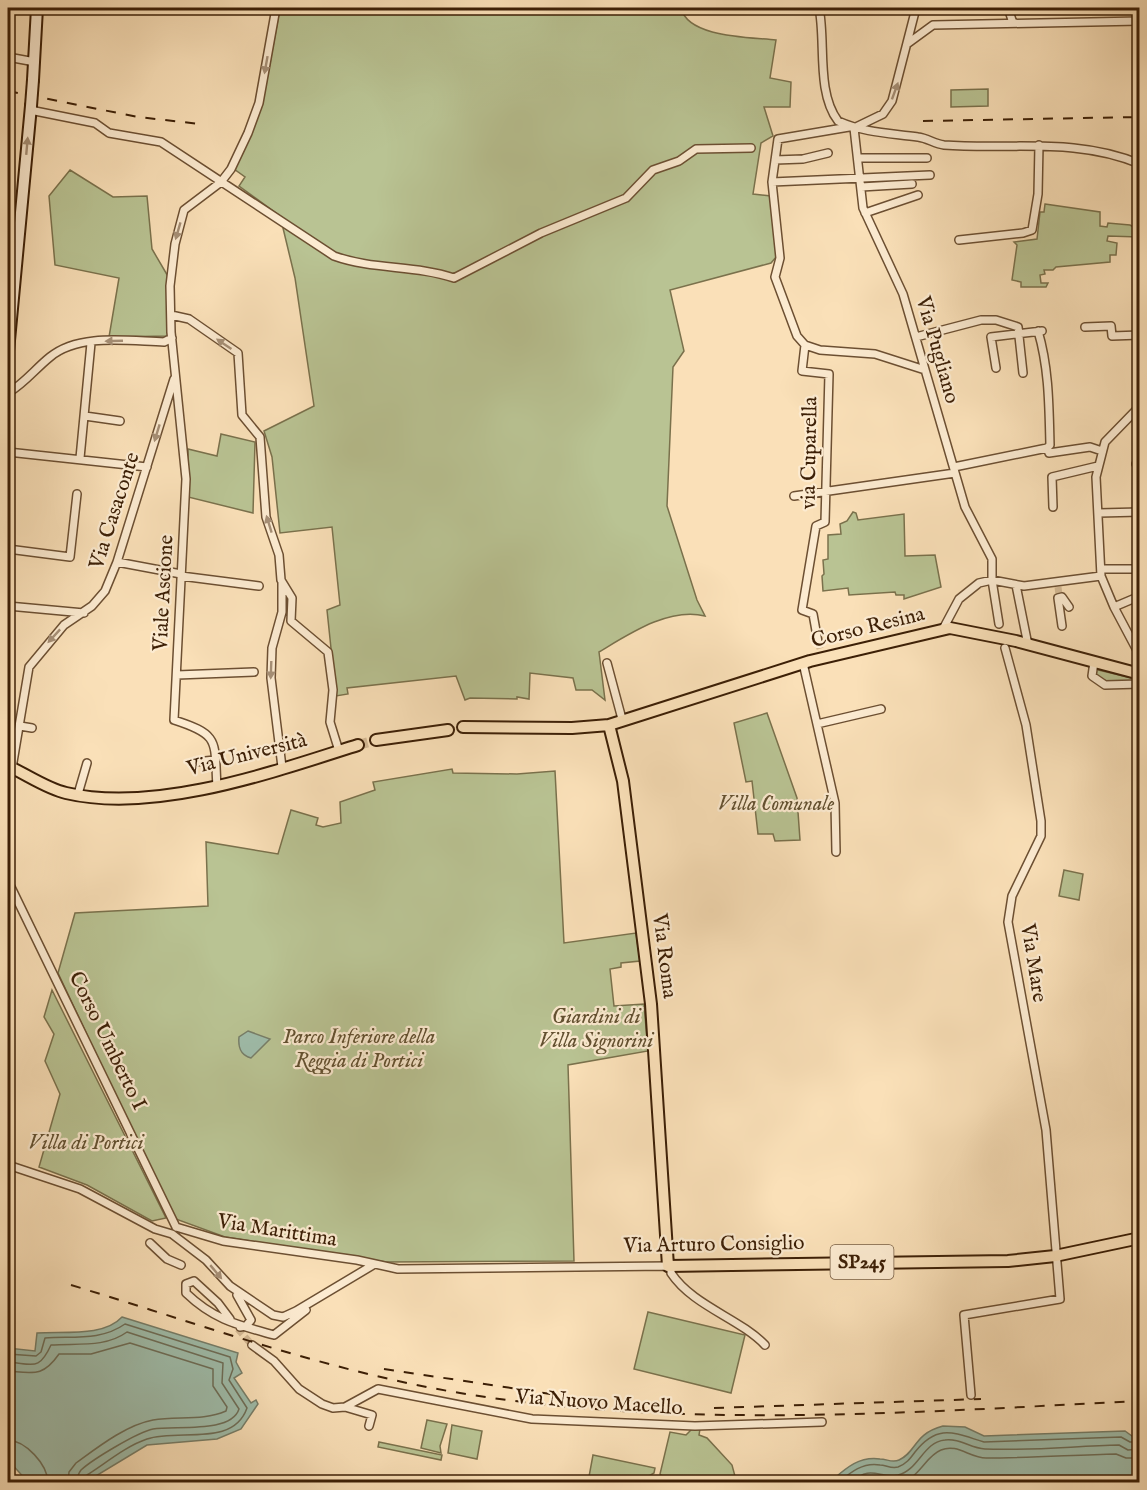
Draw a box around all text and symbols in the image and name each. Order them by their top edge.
one-way arrow [261,56,270,75]
one-way arrow [891,82,901,100]
one-way arrow [22,137,32,156]
one-way arrow [173,222,182,240]
street label: Via Pugliano [909,292,965,407]
one-way arrow [105,337,124,346]
one-way arrow [216,338,232,349]
street label: via Cuparella [796,395,824,510]
one-way arrow [152,424,161,442]
street label: Via Casaconte [83,449,147,574]
one-way arrow [264,515,273,533]
street label: Viale Ascione [147,534,181,653]
street label: Corso Resina [808,601,928,655]
one-way arrow [48,628,61,643]
one-way arrow [267,660,276,679]
street label: Via Università [183,727,311,783]
park label: Villa Comunale [718,791,834,818]
street label: Via Roma [645,911,683,1001]
street label: Via Mare [1013,921,1053,1005]
street label: Corso Umberto I [62,967,152,1115]
park label: Giardini di Villa Signorini [539,1004,655,1055]
park label: Parco Inferiore della Reggia di Portici [283,1024,435,1075]
park label: Villa di Portici [28,1130,146,1157]
street label: Via Marittima [214,1208,339,1254]
street label: Via Arturo Consiglio [622,1230,805,1260]
road number: SP245 [830,1245,894,1279]
one-way arrow [210,1264,223,1280]
street label: Via Nuovo Macello [513,1384,684,1422]

